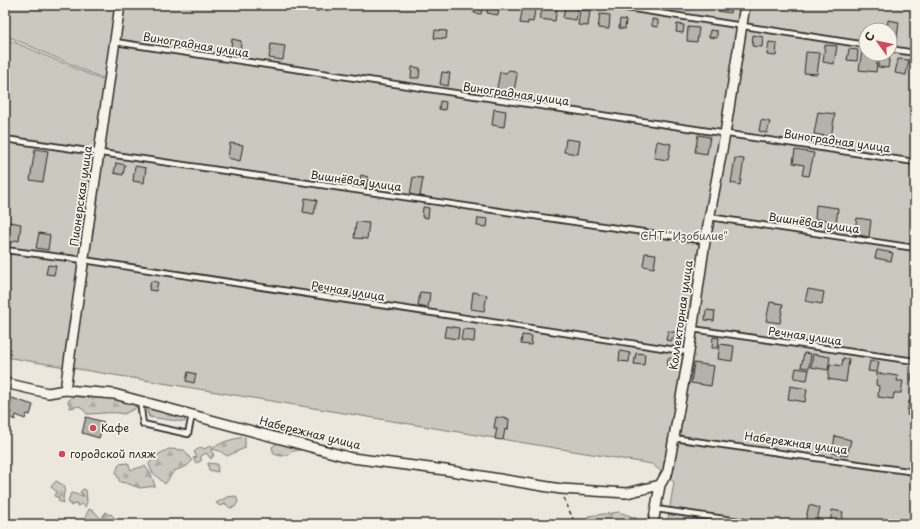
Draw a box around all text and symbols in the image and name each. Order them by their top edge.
north arrow [858,22,898,62]
street label: Виноградная улица [142,28,250,61]
text: С [860,28,879,44]
street label: Виноградная улица [462,78,570,109]
street label: Виноградная улица [783,125,891,156]
street label: Пионерская улица [65,145,96,247]
street label: Вишнёвая улица [310,166,403,195]
street label: Вишнёвая улица [768,208,861,237]
park label: СНТ "Изобилие" [640,227,728,244]
street label: Коллекторная улица [664,259,697,371]
street label: Речная улица [310,276,386,305]
street label: Речная улица [767,322,843,349]
street label: Набережная улица [258,412,363,453]
place label: Кафе [101,419,129,436]
marker: Кафе [88,423,98,433]
street label: Набережная улица [744,427,849,458]
place label: городской пляж [70,445,157,462]
marker: городской пляж [57,449,67,459]

